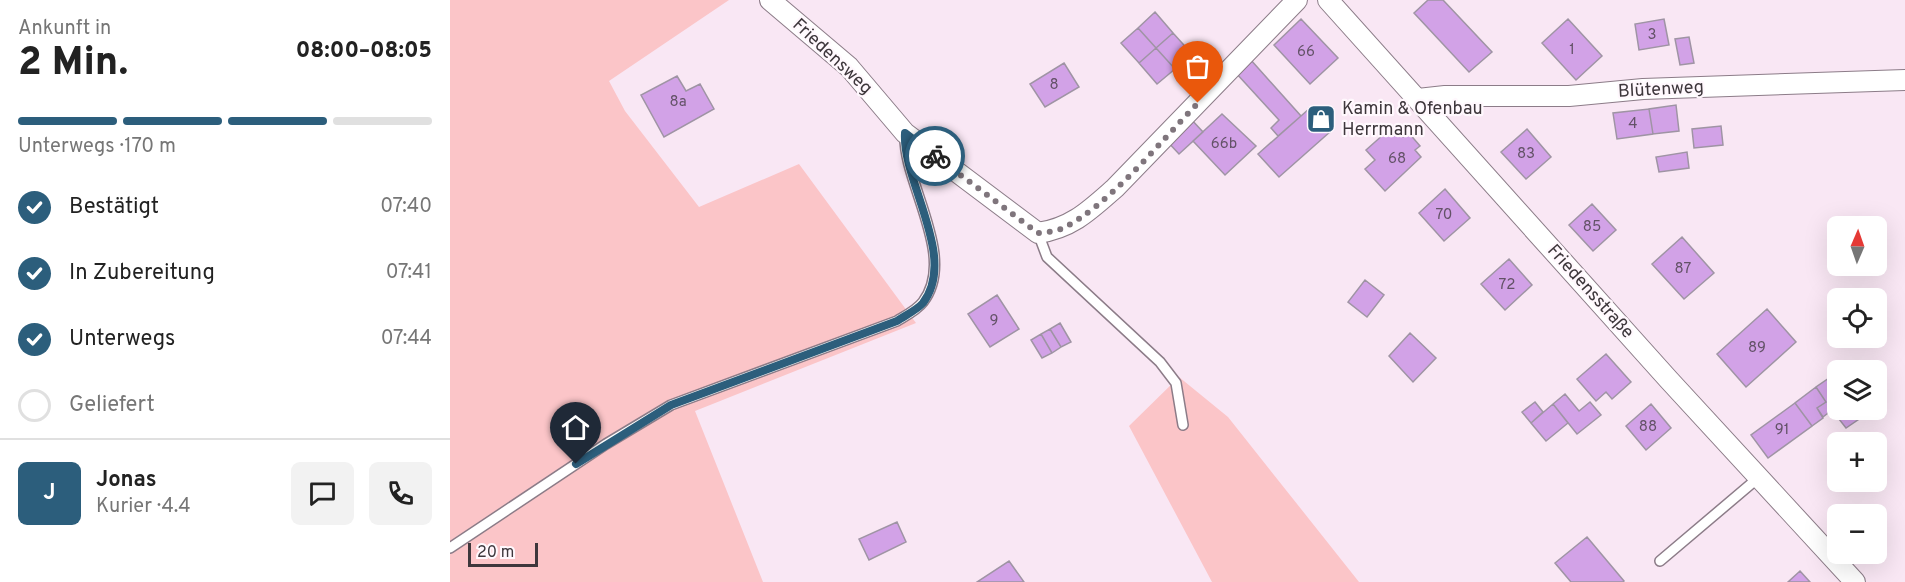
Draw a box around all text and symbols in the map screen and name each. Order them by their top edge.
street label: Friedensweg [787,14,877,100]
text: Ankunft in [18,16,111,42]
house number: 3 [1647,26,1657,45]
text: 08:00–08:05 [296,38,432,65]
text: 2 Min. [18,40,128,89]
pin [1172,41,1223,103]
house number: 1 [1569,41,1575,60]
house number: 66 [1297,43,1315,62]
icon: bag [1181,50,1214,83]
house number: 8 [1049,76,1059,95]
street label: Blütenweg [1617,76,1705,104]
house number: 8a [669,93,687,112]
place label: Kamin & Ofenbau Herrmann [1342,98,1483,142]
shop icon: Kamin & Ofenbau Herrmann [1305,103,1337,135]
house number: 4 [1628,115,1638,134]
courier [905,126,965,186]
text: Unterwegs · 170 m [18,134,176,160]
house number: 66b [1211,135,1237,154]
icon: bike [919,140,952,173]
house number: 83 [1517,145,1535,164]
house number: 68 [1388,150,1406,169]
icon: check [18,191,51,224]
text: Bestätigt [69,194,159,221]
text: 07:40 [380,194,432,220]
house number: 70 [1435,206,1453,225]
north arrow [1827,216,1887,276]
map controls [1827,216,1887,564]
house number: 85 [1583,218,1601,237]
street label: Friedensstraße [1542,240,1638,344]
icon: check [18,257,51,290]
text: In Zubereitung [69,260,215,287]
text: 07:41 [386,260,432,286]
house number: 87 [1675,260,1692,279]
house number: 72 [1499,276,1515,295]
button: locate [1827,288,1887,348]
house number: 9 [990,312,998,331]
icon: check [18,323,51,356]
text: Unterwegs [69,326,175,353]
text: 07:44 [381,326,432,352]
house number: 89 [1748,339,1766,358]
button: layers [1827,360,1887,420]
text: Geliefert [69,392,155,419]
pin [550,402,601,464]
icon: home [559,411,592,444]
house number: 88 [1639,418,1657,437]
house number: 91 [1775,421,1789,440]
button: + [1827,432,1887,492]
button: chat [291,462,354,525]
button: phone [369,462,432,525]
text: Jonas [96,467,157,494]
text: J [43,480,56,507]
text: Kurier · 4.4 [96,494,191,520]
button: − [1827,504,1887,564]
scale bar [468,540,538,568]
text: 20 m [477,543,514,563]

